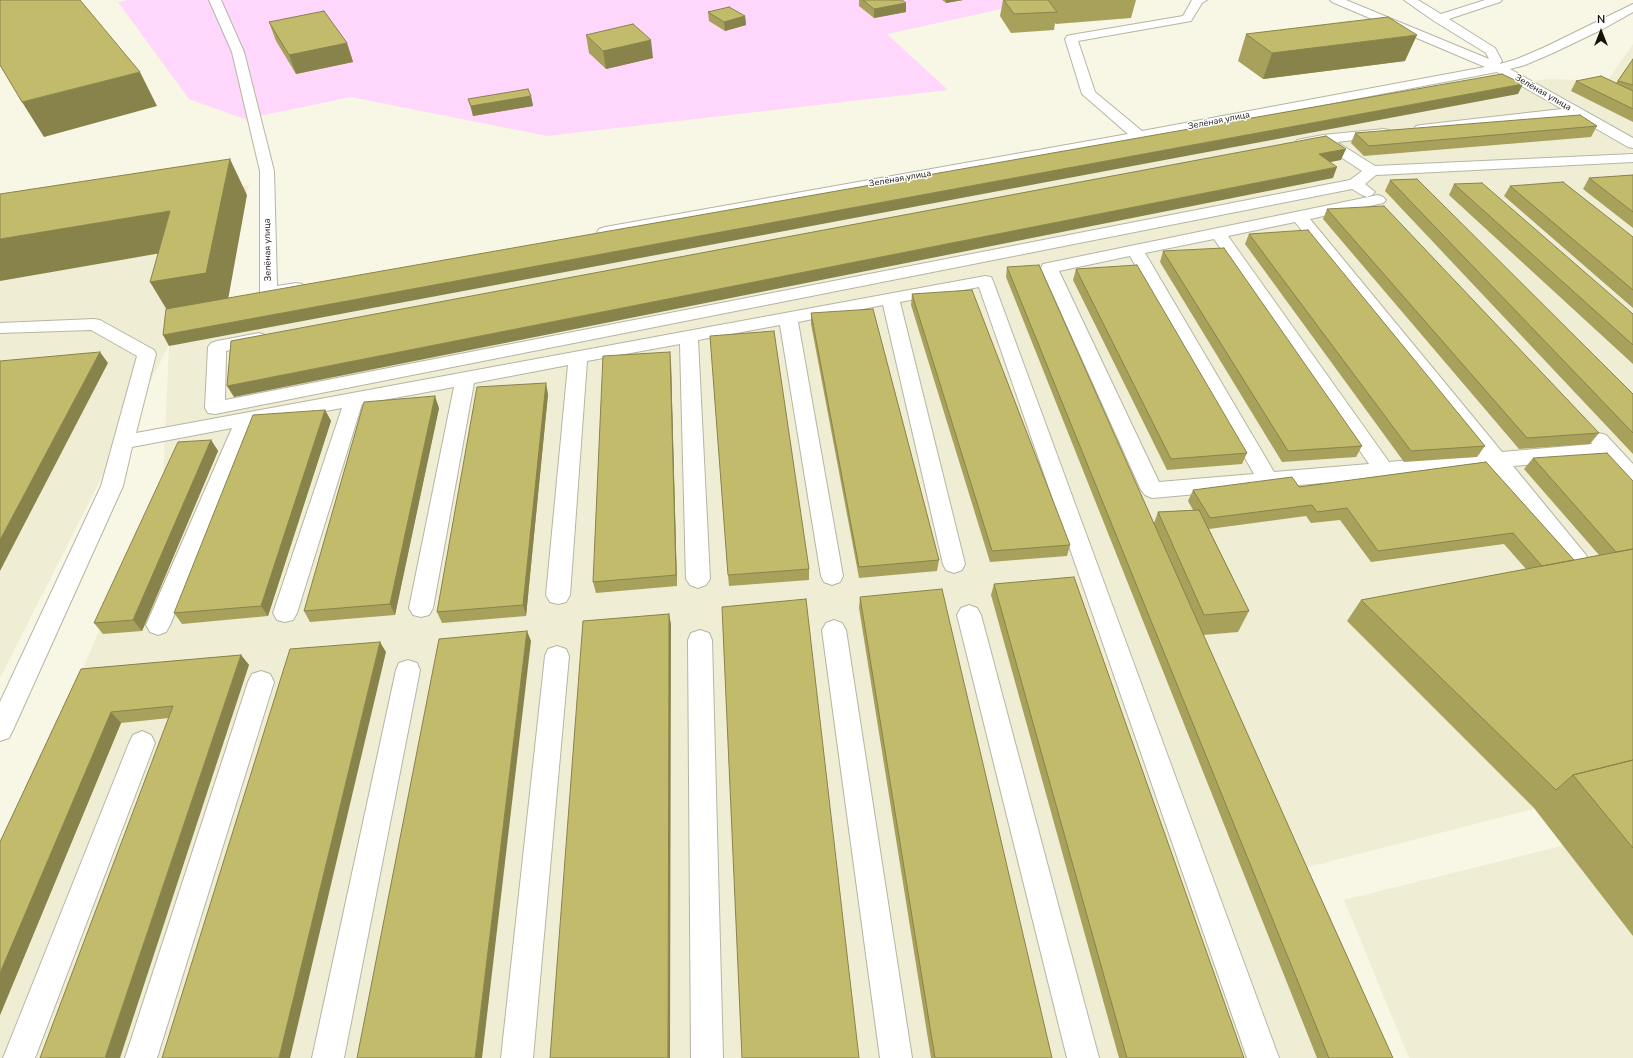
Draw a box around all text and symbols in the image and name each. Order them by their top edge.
north arrow [1581,12,1621,52]
text: N [1597,12,1605,27]
street label: Зелёная улица [1513,73,1573,113]
street label: Зелёная улица [1187,110,1251,132]
street label: Зелёная улица [868,168,932,190]
street label: Зелёная улица [262,218,274,282]

